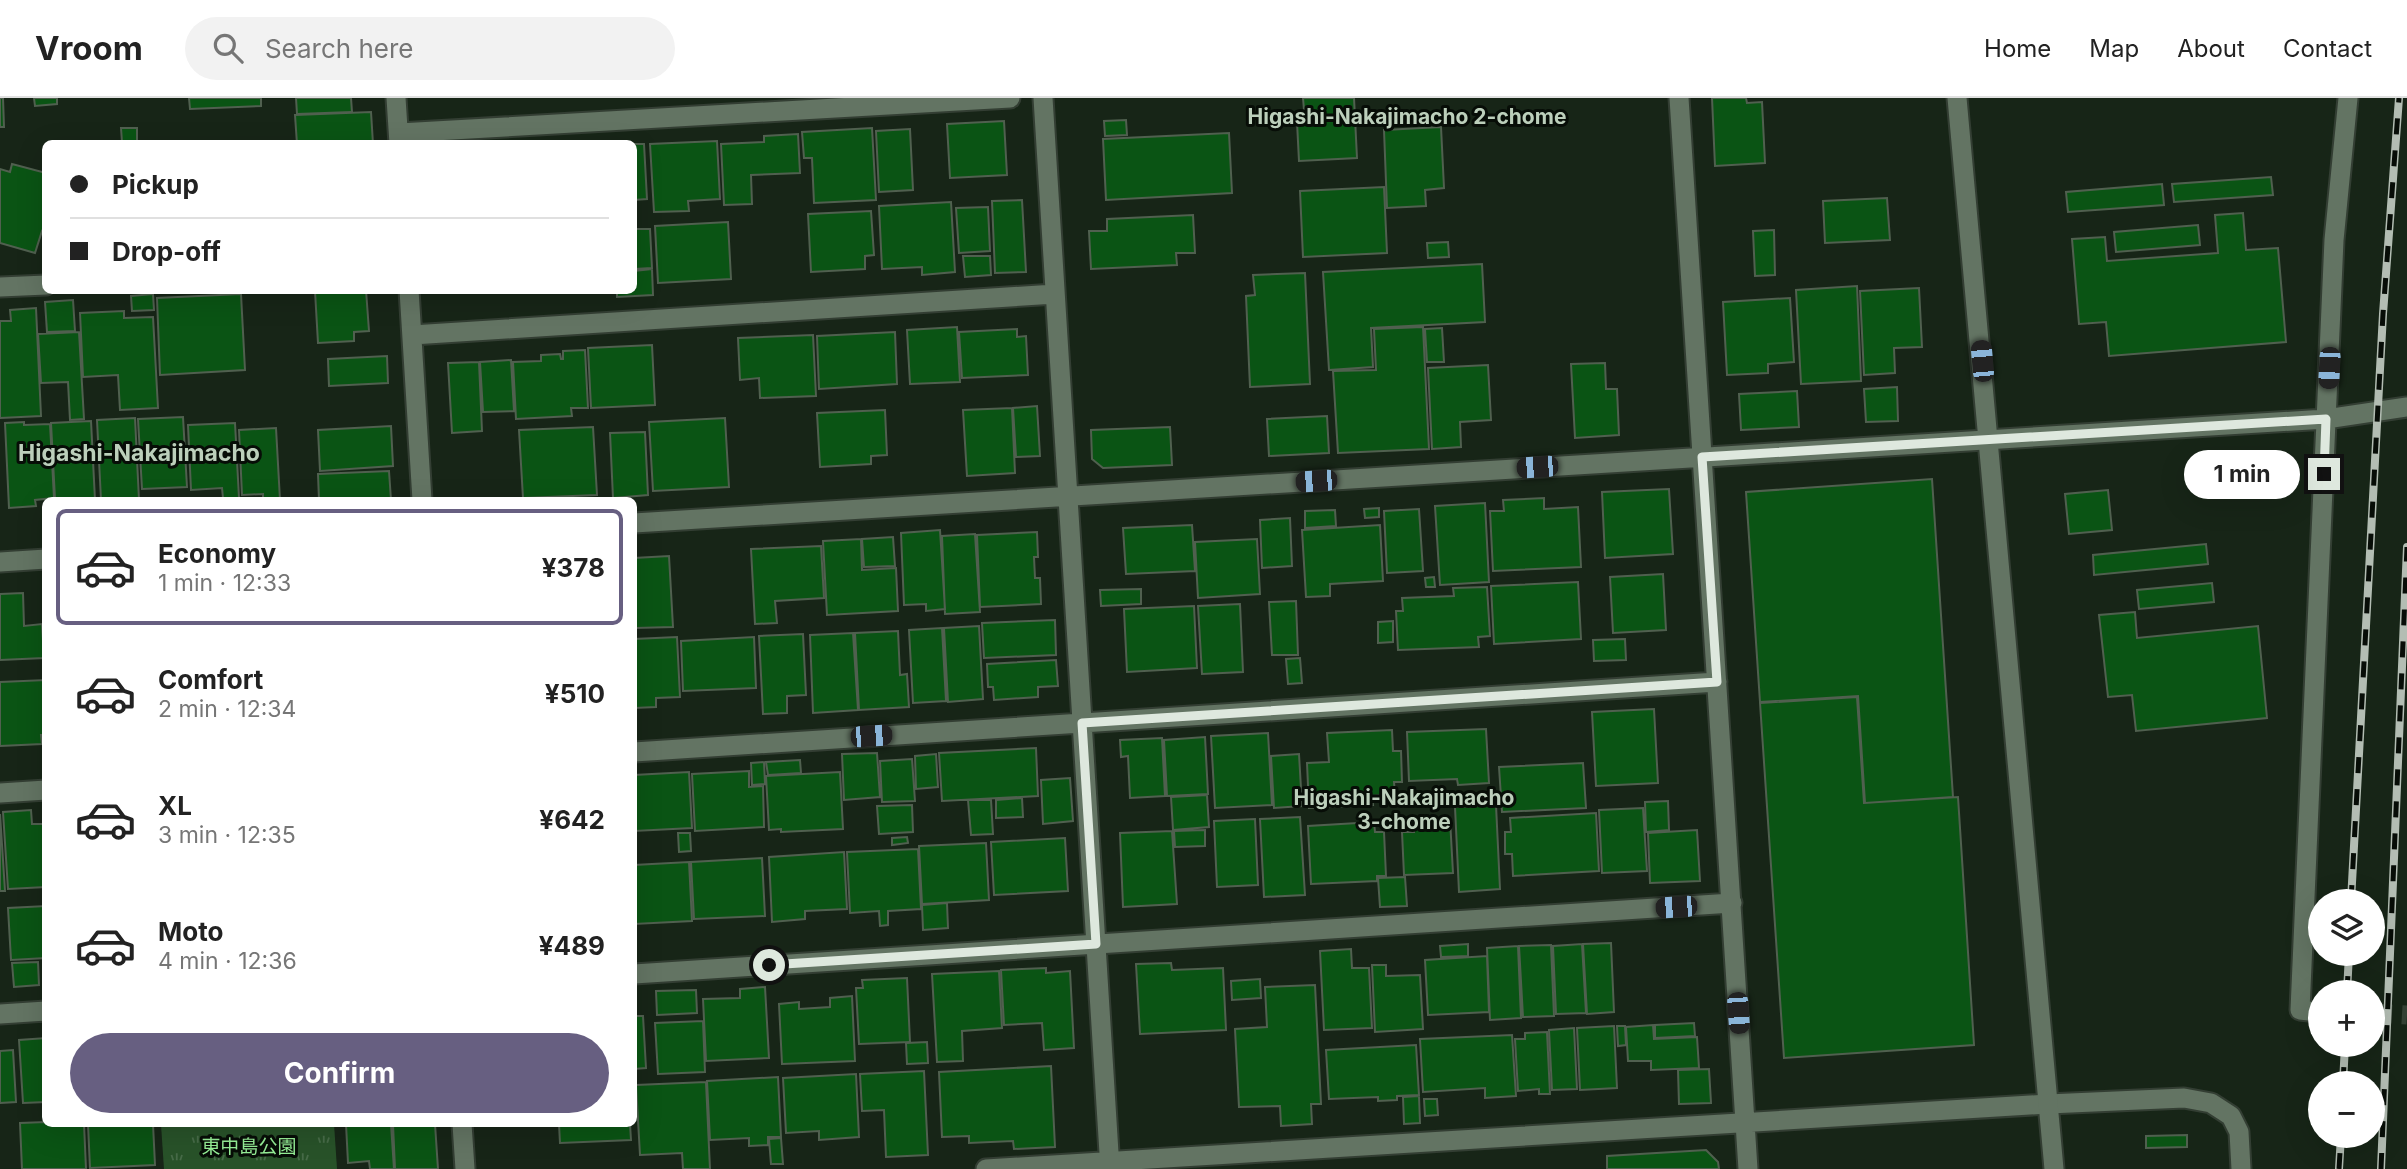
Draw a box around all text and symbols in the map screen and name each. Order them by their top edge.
search box [185,17,675,80]
text: Vroom [35,28,143,68]
icon: search [209,29,247,67]
text: Search here [265,33,414,64]
text: Home [1984,34,2051,63]
text: Map [2089,34,2139,63]
text: About [2177,34,2245,63]
text: Contact [2283,34,2372,63]
district label: Higashi-Nakajimacho 2-chome [1248,104,1566,129]
text: Pickup [112,169,199,200]
text: Drop-off [112,236,221,267]
car [1970,339,1995,383]
car [2318,346,2341,390]
district label: Higashi-Nakajimacho [18,439,260,467]
callout: 1 min [2184,450,2300,498]
car [1516,455,1559,479]
route end [2308,458,2340,490]
text: 1 min [2214,460,2270,488]
car [1295,469,1338,493]
icon: car [74,536,137,599]
text: Economy [158,538,276,569]
text: ¥378 [542,552,605,583]
text: 1 min · 12:33 [158,569,291,597]
icon: car [74,662,137,725]
text: Comfort [158,664,263,695]
text: ¥510 [545,678,605,709]
text: 2 min · 12:34 [158,695,296,723]
car [850,724,893,748]
district label: Higashi-Nakajimacho 3-chome [1294,785,1515,834]
icon: car [74,788,137,851]
text: XL [158,790,192,821]
text: ¥642 [539,804,605,835]
text: 3 min · 12:35 [158,821,296,849]
map controls [2308,889,2385,1148]
button: layers [2308,889,2385,966]
car [1655,895,1698,919]
icon: car [74,914,137,977]
text: Moto [158,916,223,947]
text: ¥489 [539,930,605,961]
text: 4 min · 12:36 [158,947,297,975]
route start [753,949,785,981]
button: + [2308,980,2385,1057]
car [1727,991,1750,1035]
button: Confirm [70,1033,609,1113]
button: − [2308,1071,2385,1148]
park label: 東中島公園 [201,1135,297,1158]

